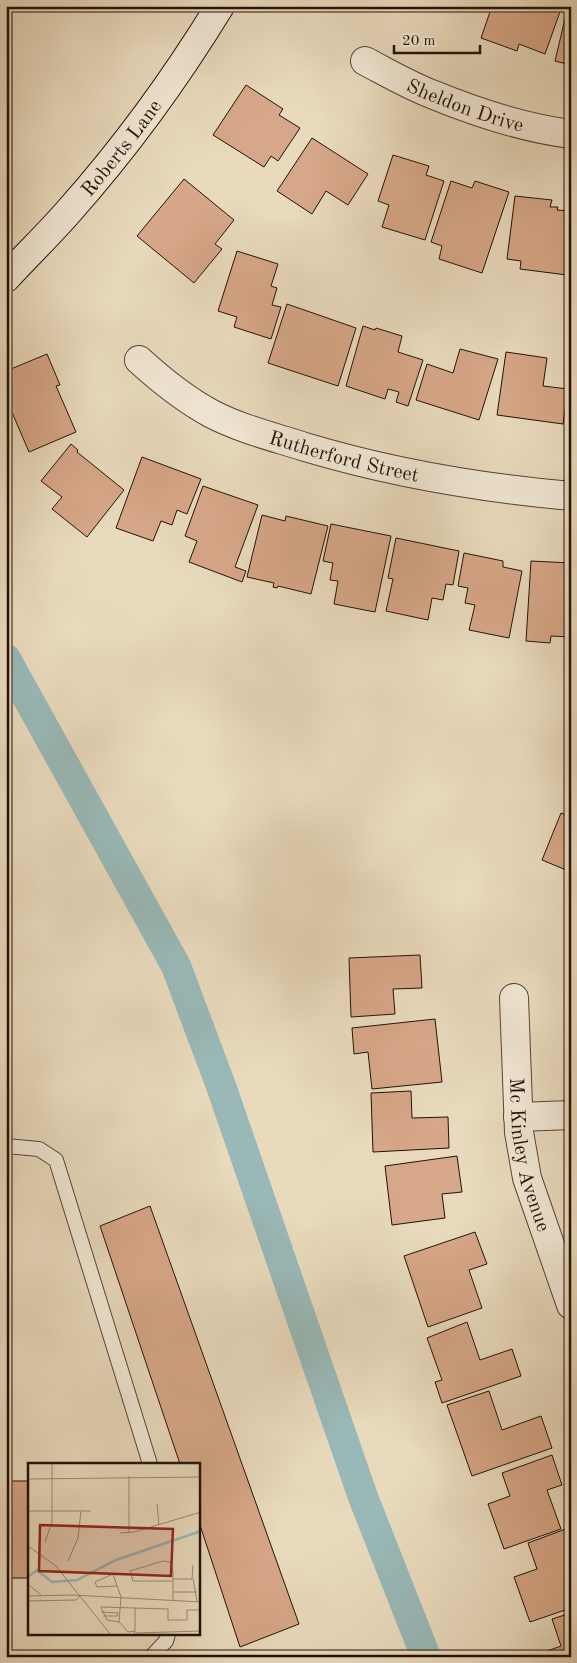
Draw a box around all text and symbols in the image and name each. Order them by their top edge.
scale bar [394,22,481,54]
text: 20 m [402,34,436,49]
street label: Sheldon Drive [403,76,525,137]
street label: Roberts Lane [78,97,166,201]
street label: Rutherford Street [266,429,420,487]
street label: Mc Kinley Avenue [505,1077,553,1234]
inset map [28,1463,200,1636]

